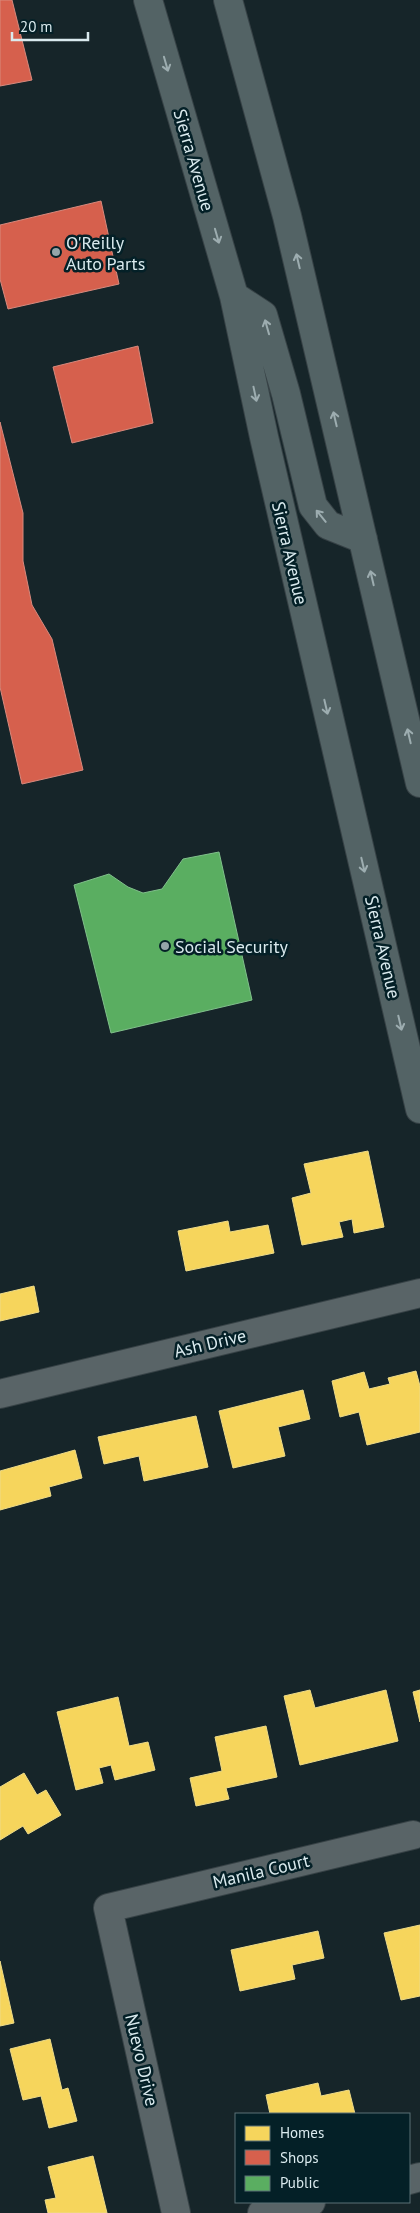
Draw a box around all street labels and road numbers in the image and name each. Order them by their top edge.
street label: Sierra Avenue [168,106,220,214]
street label: Sierra Avenue [267,499,313,607]
street label: Sierra Avenue [360,893,406,1001]
street label: Ash Drive [172,1324,248,1362]
street label: Manila Court [210,1849,312,1893]
street label: Nuevo Drive [120,2012,164,2108]

